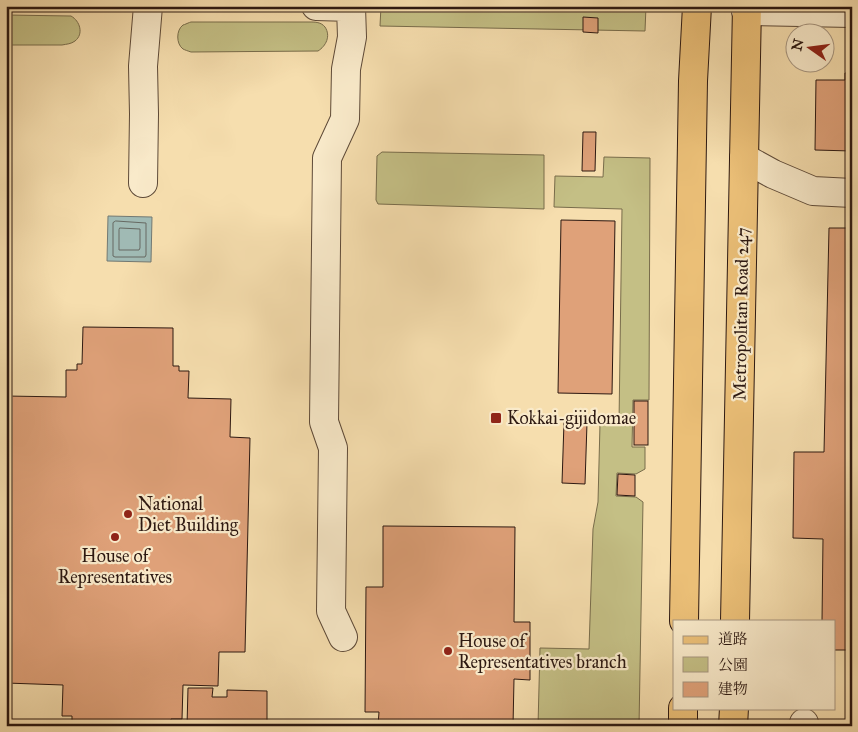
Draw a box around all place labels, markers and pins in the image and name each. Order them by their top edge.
place label: Kokkai-gijidomae [507,407,636,430]
marker: Kokkai-gijidomae [489,411,503,425]
place label: National Diet Building [138,493,239,537]
marker: National Diet Building [122,508,134,520]
marker: House of Representatives [109,531,121,543]
place label: House of Representatives [58,545,172,588]
place label: House of Representatives branch [458,630,627,673]
marker: House of Representatives branch [442,645,454,657]

